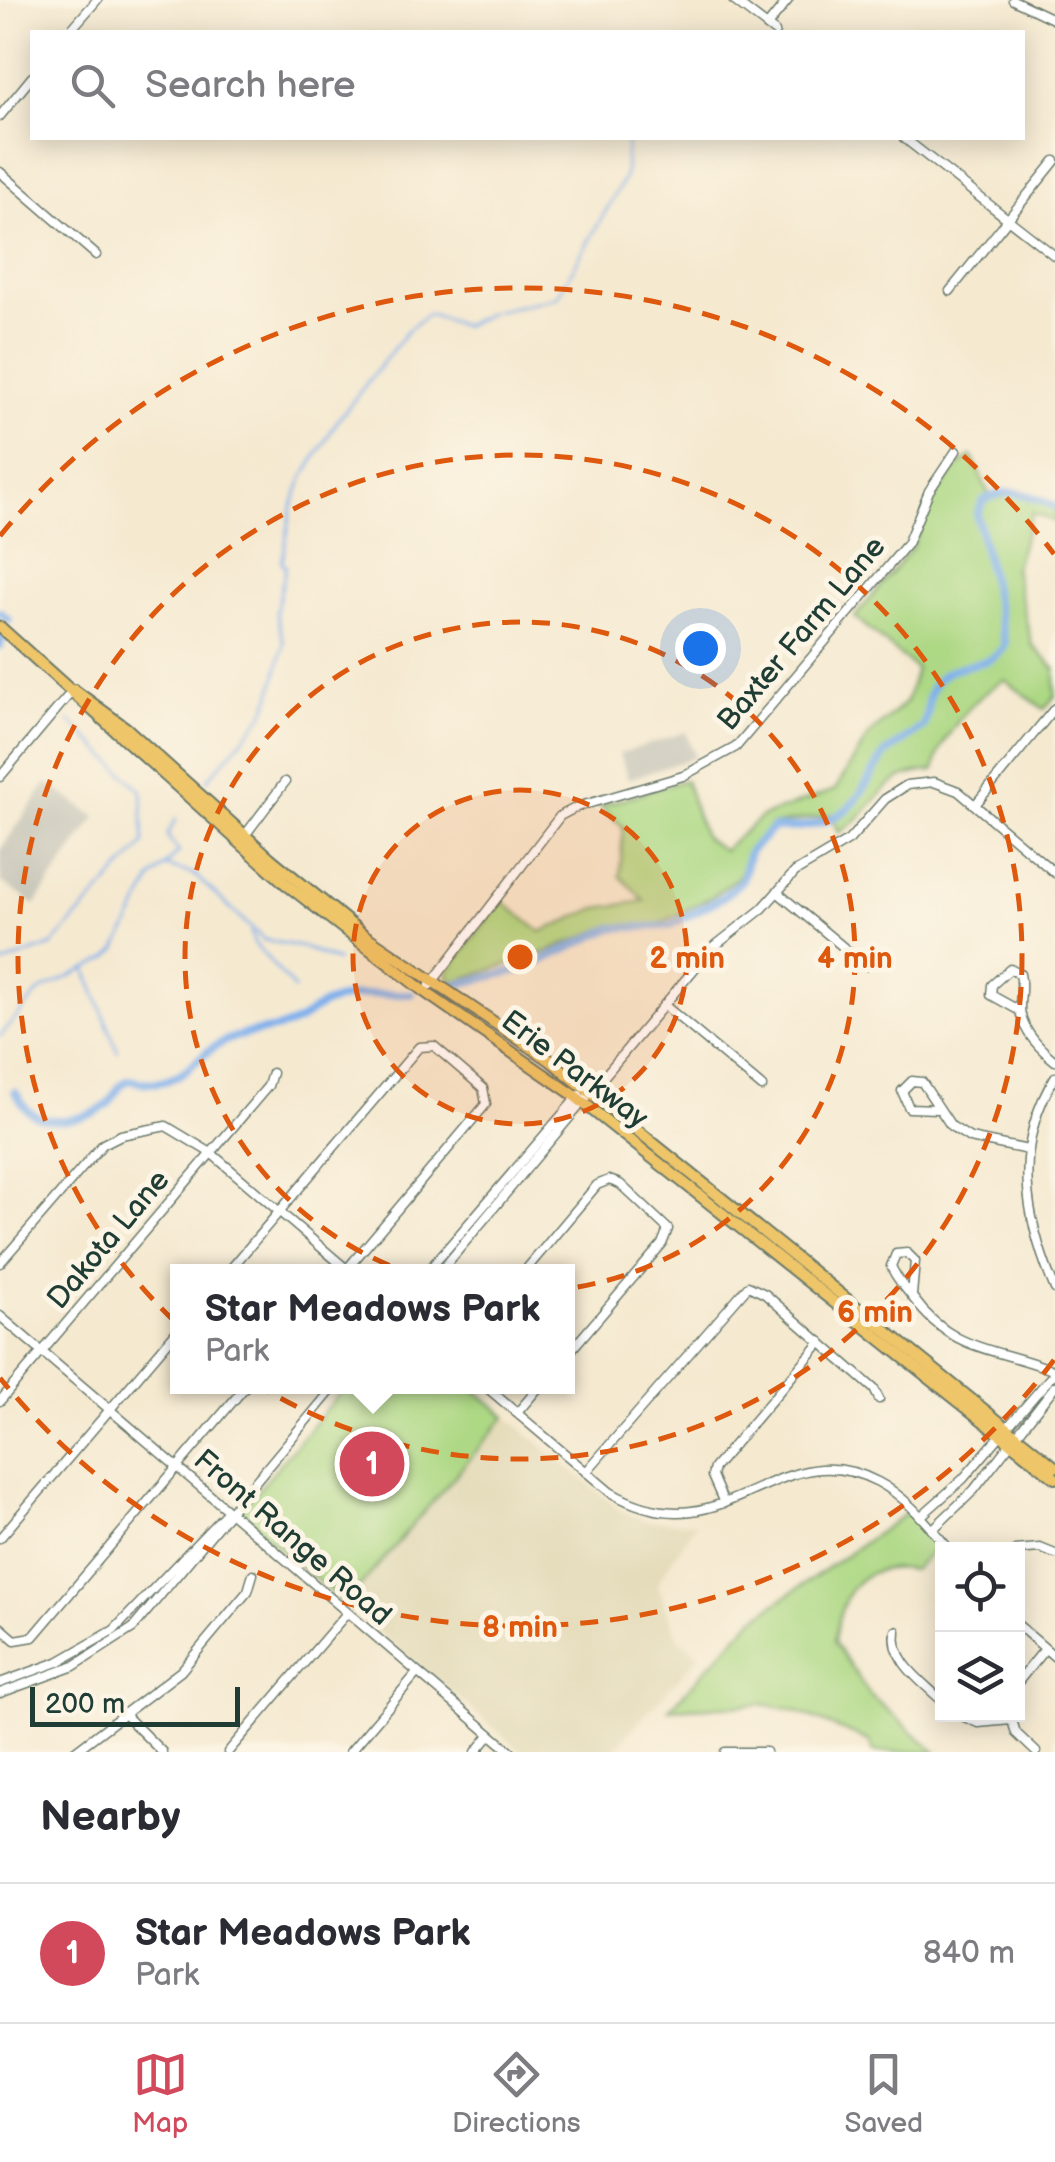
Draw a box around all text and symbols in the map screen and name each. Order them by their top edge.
search box [30,30,1025,140]
icon: search [65,58,120,113]
text: Search here [145,63,356,108]
street label: Baxter Farm Lane [710,529,893,738]
your location [675,623,726,674]
centre of rings [502,939,538,975]
text: 2 min [649,941,725,977]
text: 4 min [817,941,893,977]
street label: Erie Parkway [494,1003,655,1137]
street label: Dakota Lane [40,1163,177,1317]
popup [170,1264,575,1394]
text: Star Meadows Park [205,1287,540,1332]
text: 6 min [837,1295,913,1331]
text: Park [205,1332,269,1371]
pin: 1 [340,1426,404,1502]
street label: Front Range Road [186,1442,399,1633]
map controls [935,1542,1025,1722]
button: locate [935,1542,1025,1632]
text: 8 min [482,1610,558,1646]
button: layers [935,1632,1025,1722]
scale bar [30,1682,240,1726]
text: 200 m [45,1688,125,1721]
text: Nearby [40,1792,180,1843]
text: Star Meadows Park [135,1911,471,1956]
text: 1 [66,1934,79,1973]
text: 840 m [923,1934,1015,1973]
text: Park [135,1956,199,1995]
tab: Map [132,2047,188,2140]
tab: Directions [452,2047,581,2140]
tab: Saved [845,2047,923,2140]

